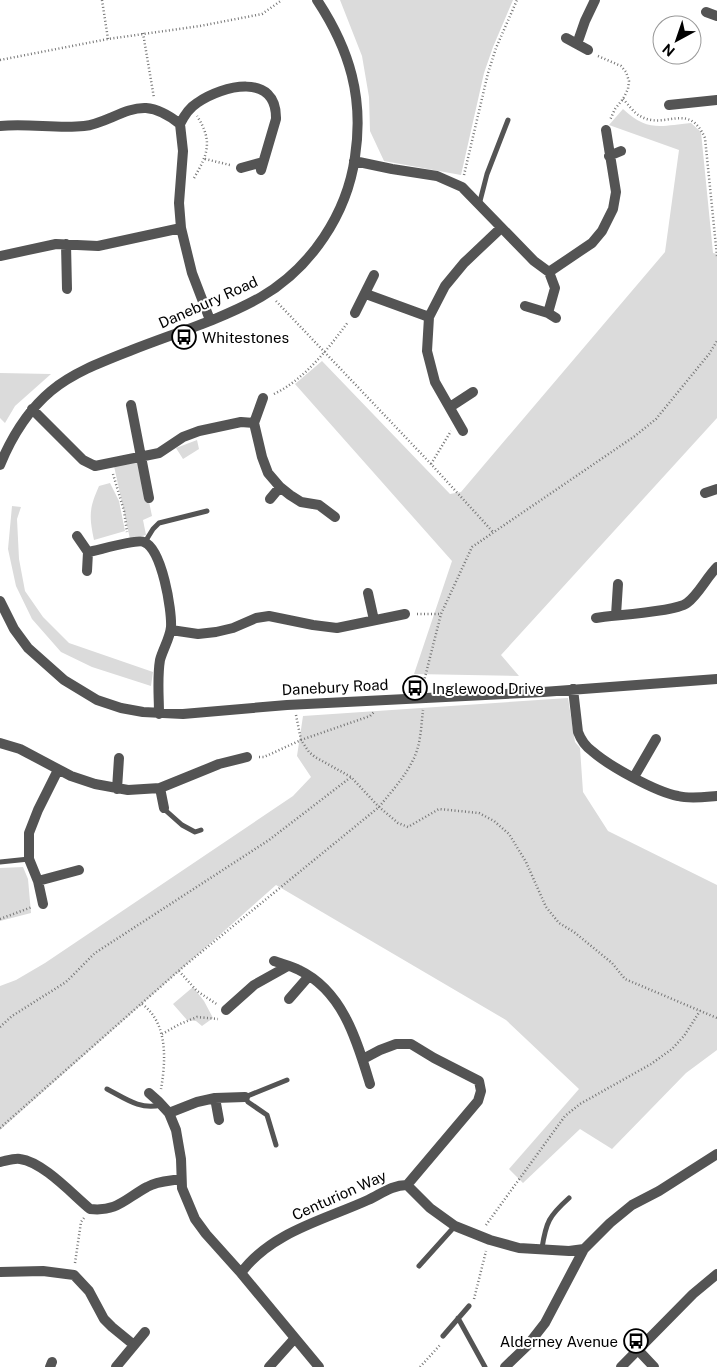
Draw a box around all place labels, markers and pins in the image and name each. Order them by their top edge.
bus stop icon: Whitestones [171,324,197,350]
place label: Whitestones [202,329,289,346]
bus stop icon: Inglewood Drive [402,675,428,701]
place label: Inglewood Drive [432,680,544,697]
bus stop icon: Alderney Avenue [623,1328,649,1354]
place label: Alderney Avenue [500,1333,618,1350]

